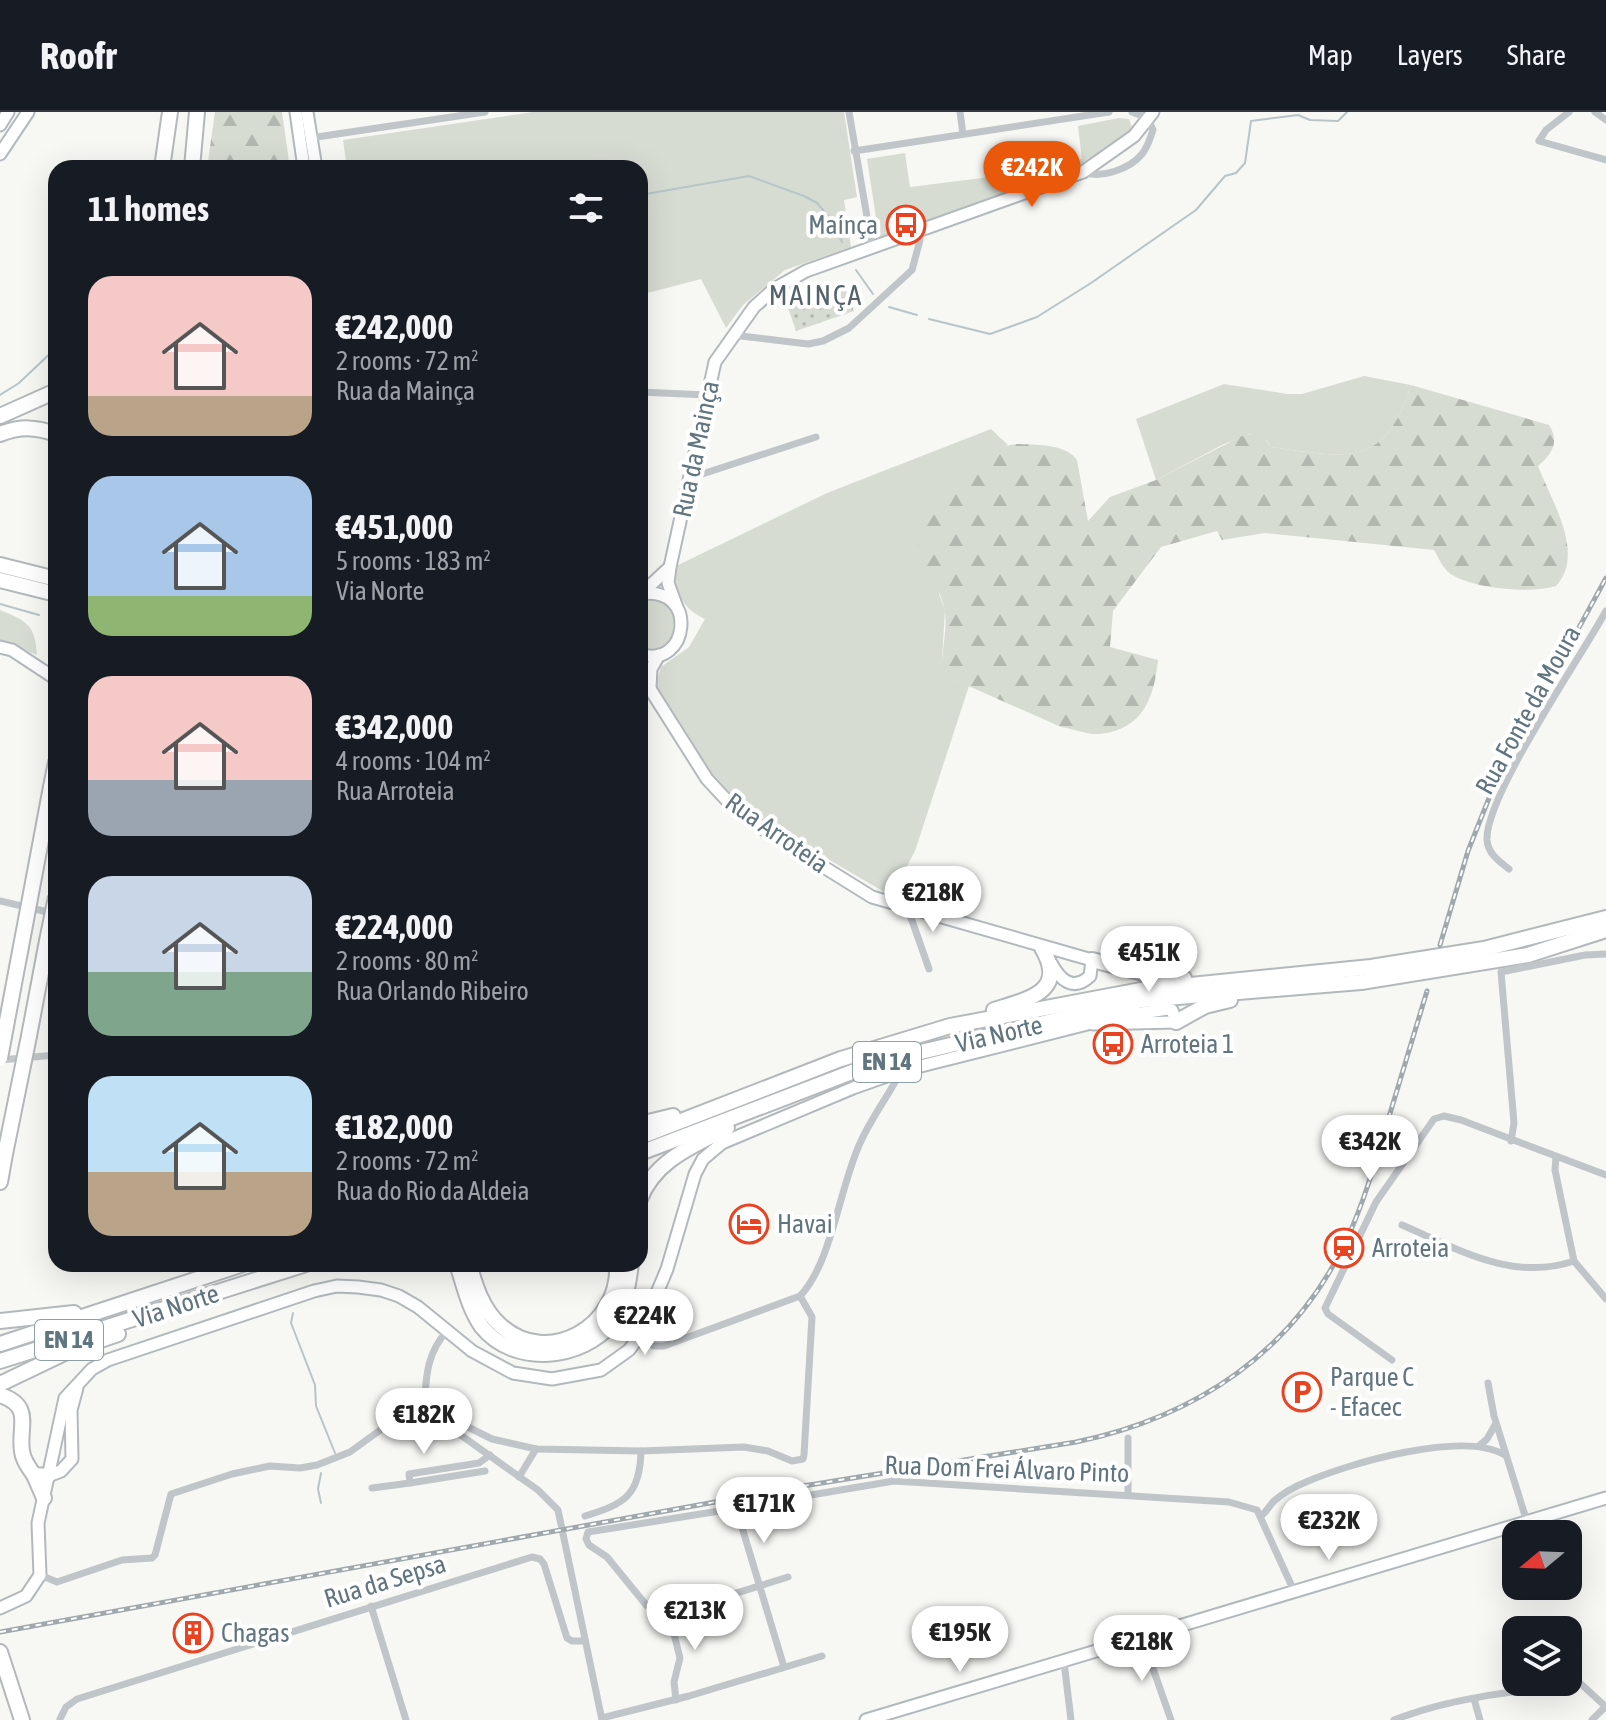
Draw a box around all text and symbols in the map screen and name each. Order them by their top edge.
text: Roofr [40,34,116,77]
text: Map [1308,39,1353,71]
text: Layers [1397,39,1463,71]
text: Share [1507,39,1566,71]
pin: €242K [976,141,1088,209]
text: €242K [1001,152,1063,182]
icon: filters [564,186,608,230]
text: 11 homes [88,189,209,228]
bus stop icon: Maínça [885,204,927,246]
place label: Maínça [808,210,878,240]
district label: MAINÇA [769,279,863,311]
text: €242,000 [336,307,453,346]
icon: home [152,308,248,404]
text: 2 rooms · 72 m² [336,346,478,376]
text: Rua da Mainça [336,376,475,406]
street label: Rua da Mainça [667,378,725,520]
text: €451,000 [336,507,453,546]
icon: home [152,508,248,604]
text: 5 rooms · 183 m² [336,546,491,576]
text: Via Norte [336,576,424,606]
street label: Rua Fonte da Moura [1469,621,1587,799]
text: €342,000 [336,707,453,746]
icon: home [152,708,248,804]
text: 4 rooms · 104 m² [336,746,491,776]
text: Rua Arroteia [336,776,455,806]
street label: Rua Arroteia [720,787,834,879]
pin: €218K [877,866,989,934]
text: €218K [902,877,964,907]
text: €224,000 [336,907,453,946]
icon: home [152,908,248,1004]
pin: €451K [1093,926,1205,994]
text: €451K [1118,937,1180,967]
text: 2 rooms · 80 m² [336,946,478,976]
text: Rua Orlando Ribeiro [336,976,529,1006]
street label: Via Norte [953,1009,1045,1059]
bus stop icon: Arroteia 1 [1092,1023,1134,1065]
place label: Arroteia 1 [1141,1029,1234,1059]
road number: EN 14 [853,1042,921,1082]
text: €182,000 [336,1107,453,1146]
icon: home [152,1108,248,1204]
pin: €342K [1314,1115,1426,1183]
text: €342K [1339,1126,1401,1156]
text: 2 rooms · 72 m² [336,1146,478,1176]
text: Rua do Rio da Aldeia [336,1176,530,1206]
hotel icon: Havai [728,1203,770,1245]
place label: Havai [777,1209,833,1239]
station icon: Arroteia [1323,1227,1365,1269]
place label: Arroteia [1372,1233,1449,1263]
street label: Via Norte [129,1278,223,1334]
pin: €224K [589,1289,701,1357]
text: €224K [614,1300,676,1330]
road number: EN 14 [35,1320,103,1360]
place label: Parque C - Efacec [1330,1362,1414,1422]
parking icon: Parque C - Efacec [1281,1371,1323,1413]
pin: €182K [368,1388,480,1456]
text: €182K [393,1399,455,1429]
street label: Rua Dom Frei Álvaro Pinto [884,1450,1130,1488]
pin: €171K [708,1477,820,1545]
text: €171K [733,1488,795,1518]
pin: €232K [1273,1494,1385,1562]
text: €232K [1298,1505,1360,1535]
north arrow [1502,1520,1582,1600]
map controls [1502,1520,1582,1696]
street label: Rua da Sepsa [321,1548,449,1614]
pin: €213K [639,1584,751,1652]
text: €213K [664,1595,726,1625]
pin: €195K [904,1606,1016,1674]
building icon: Chagas [172,1612,214,1654]
pin: €218K [1086,1615,1198,1683]
button: layers [1502,1616,1582,1696]
text: €195K [929,1617,991,1647]
place label: Chagas [221,1618,289,1648]
text: €218K [1111,1626,1173,1656]

